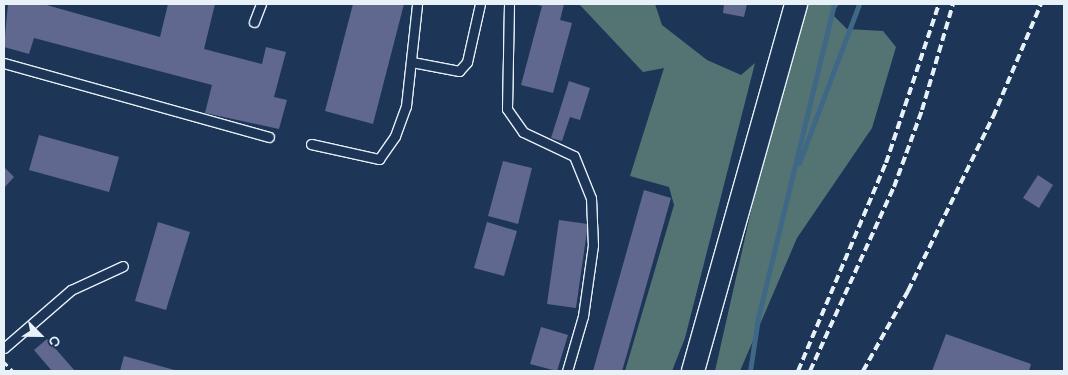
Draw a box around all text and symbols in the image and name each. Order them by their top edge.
north arrow [15,310,65,360]
text: С [45,333,64,349]

